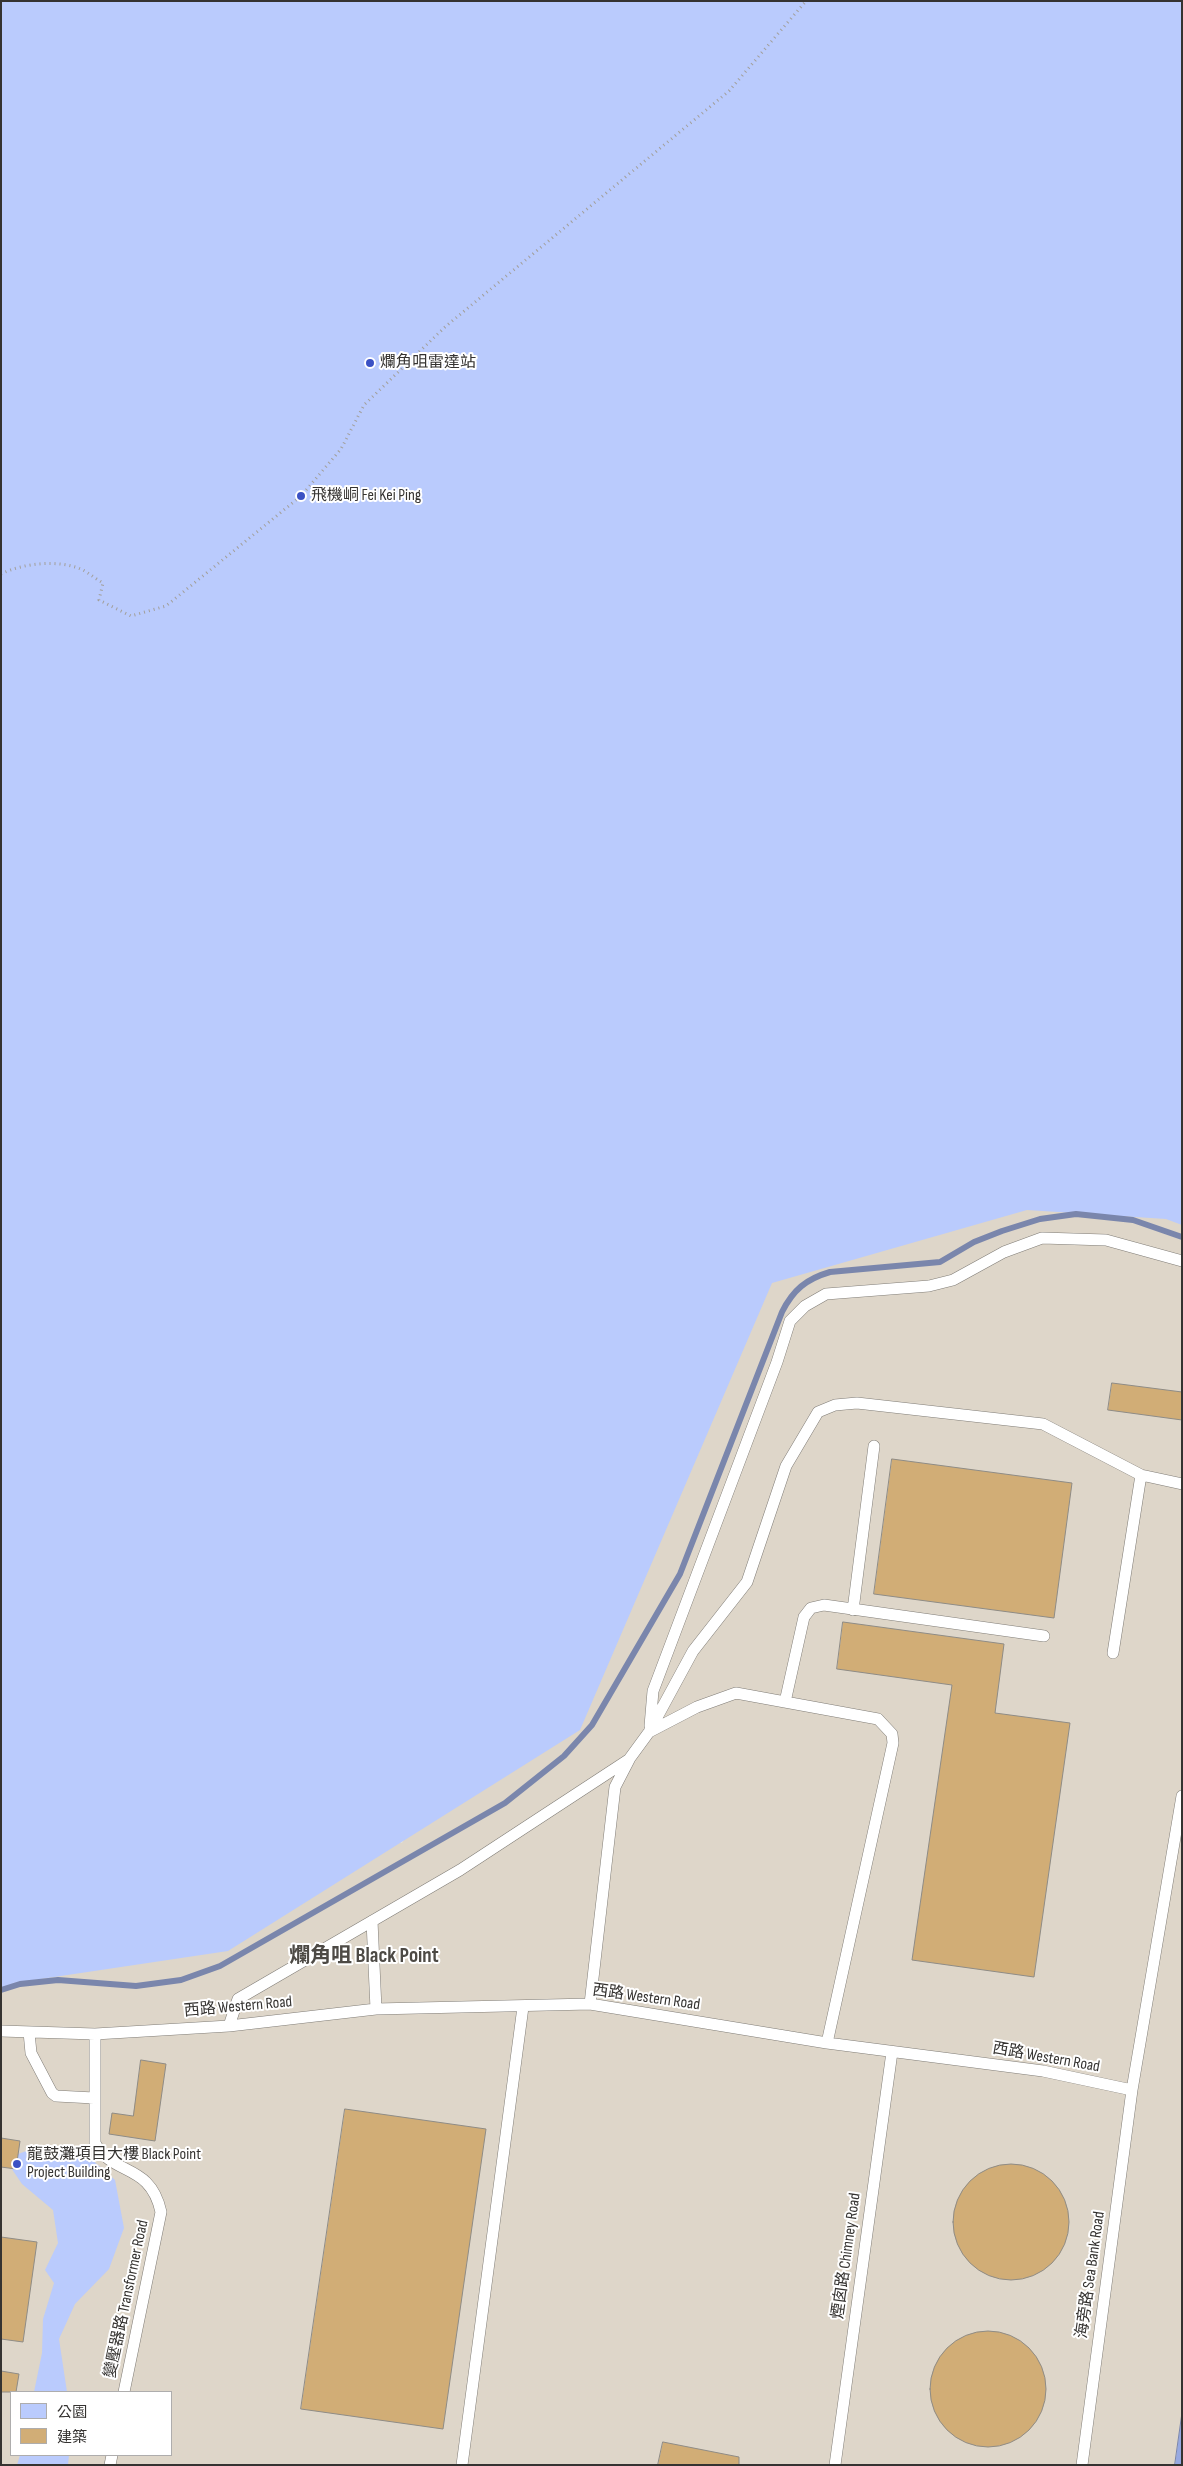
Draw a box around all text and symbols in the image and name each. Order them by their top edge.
place label: 爛角咀雷達站 [380,353,476,373]
marker: 爛角咀雷達站 [364,357,376,369]
place label: 飛機峒 Fei Kei Ping [311,486,421,506]
marker: 飛機峒 Fei Kei Ping [295,490,307,502]
district label: 爛角咀 Black Point [289,1944,439,1970]
street label: 西路 Western Road [591,1981,701,2015]
street label: 西路 Western Road [183,1993,293,2021]
street label: 西路 Western Road [991,2039,1101,2077]
place label: 龍鼓灘項目大樓 Black Point Project Building [27,2145,201,2183]
marker: 龍鼓灘項目大樓 Black Point Project Building [11,2158,23,2170]
street label: 煙囱路 Chimney Road [829,2192,865,2320]
street label: 海旁路 Sea Bank Road [1073,2210,1109,2340]
street label: 變壓器路 Transformer Road [101,2218,153,2380]
legend [10,2391,172,2456]
text: 公園 [57,2403,87,2422]
text: 建築 [57,2428,87,2447]

